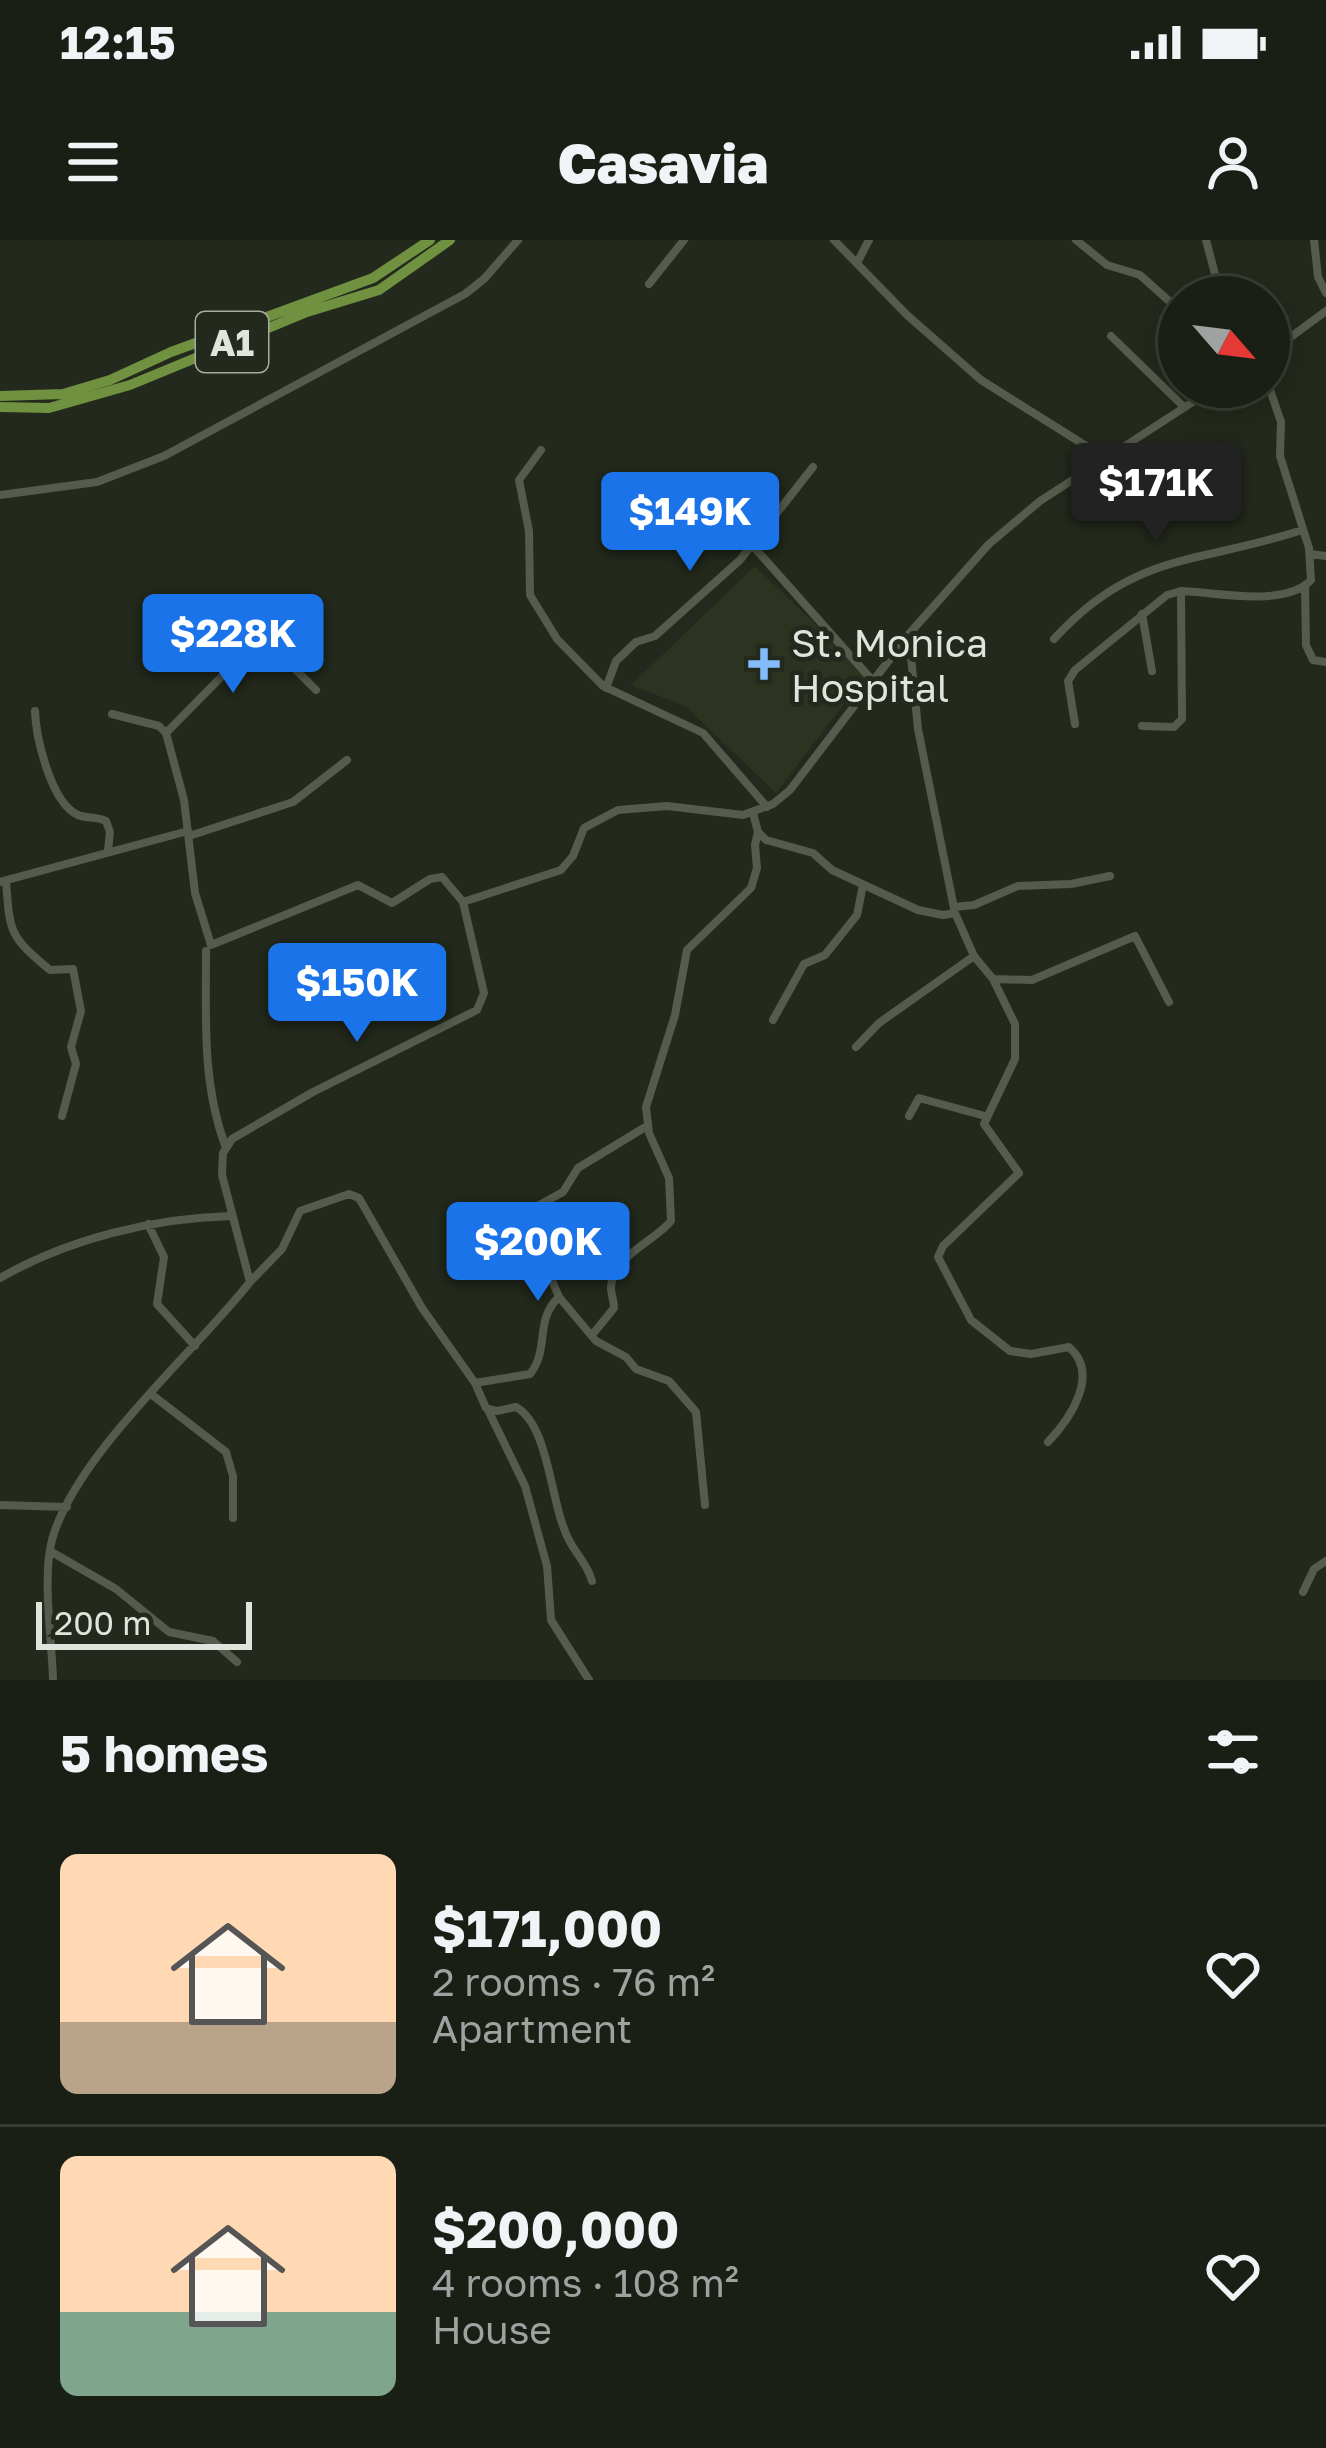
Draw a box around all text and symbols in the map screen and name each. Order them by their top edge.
text: 12:15 [60,15,176,69]
icon: menu [60,129,126,195]
icon: person [1200,129,1266,195]
text: Casavia [558,130,768,195]
north arrow [1158,276,1290,408]
map controls [1158,276,1290,408]
road number: A1 [196,312,268,372]
pin: $171K [1072,443,1240,545]
text: $171K [1098,458,1214,505]
pin: $149K [606,472,774,574]
text: $149K [628,487,752,534]
pin: $228K [149,594,317,696]
text: $228K [170,609,296,656]
place label: St. Monica Hospital [791,619,988,711]
marker: St. Monica Hospital [748,648,780,680]
pin: $150K [273,943,441,1045]
text: $150K [295,958,419,1005]
pin: $200K [454,1202,622,1304]
text: $200K [474,1217,602,1264]
scale bar [36,1596,252,1649]
text: 200 m [54,1603,152,1642]
icon: filters [1200,1719,1266,1785]
text: 5 homes [60,1722,269,1783]
text: $171,000 [432,1897,662,1958]
icon: home [156,1902,300,2046]
icon: heart [1200,1941,1266,2007]
text: 2 rooms · 76 m² [432,1958,715,2005]
text: Apartment [432,2005,632,2052]
text: $200,000 [432,2198,679,2259]
icon: home [156,2204,300,2348]
icon: heart [1200,2243,1266,2309]
text: 4 rooms · 108 m² [432,2259,739,2306]
text: House [432,2306,552,2353]

